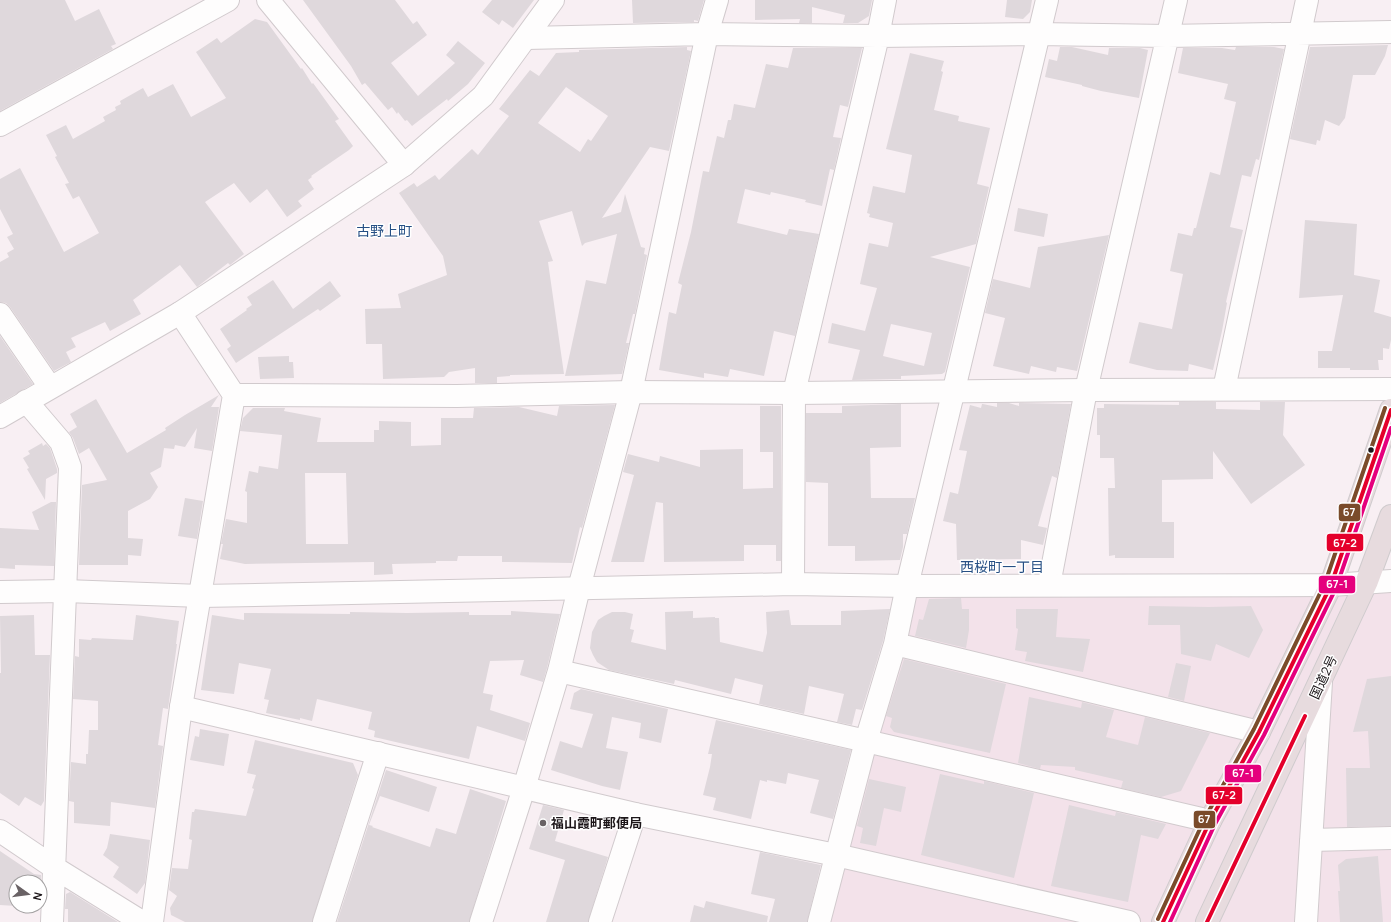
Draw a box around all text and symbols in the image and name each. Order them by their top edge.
district label: 古野上町 [356,221,412,240]
unlabelled marker [1366,445,1376,455]
line badge: 67 [1338,503,1361,522]
text: 67 [1343,504,1355,519]
line badge: 67-2 [1326,533,1364,552]
text: 67-2 [1333,535,1357,550]
district label: 西桜町一丁目 [960,557,1044,576]
line badge: 67-1 [1318,575,1356,594]
text: 67-1 [1326,576,1348,591]
street label: 国道2号 [1305,652,1341,702]
line badge: 67-1 [1224,764,1262,783]
text: 67-1 [1232,765,1254,780]
line badge: 67-2 [1205,786,1243,805]
text: 67-2 [1212,787,1236,802]
line badge: 67 [1193,810,1216,829]
text: 67 [1198,811,1210,826]
place label: 福山霞町郵便局 [551,814,642,832]
marker: 福山霞町郵便局 [538,818,548,828]
north arrow [8,874,48,914]
text: N [30,891,46,902]

